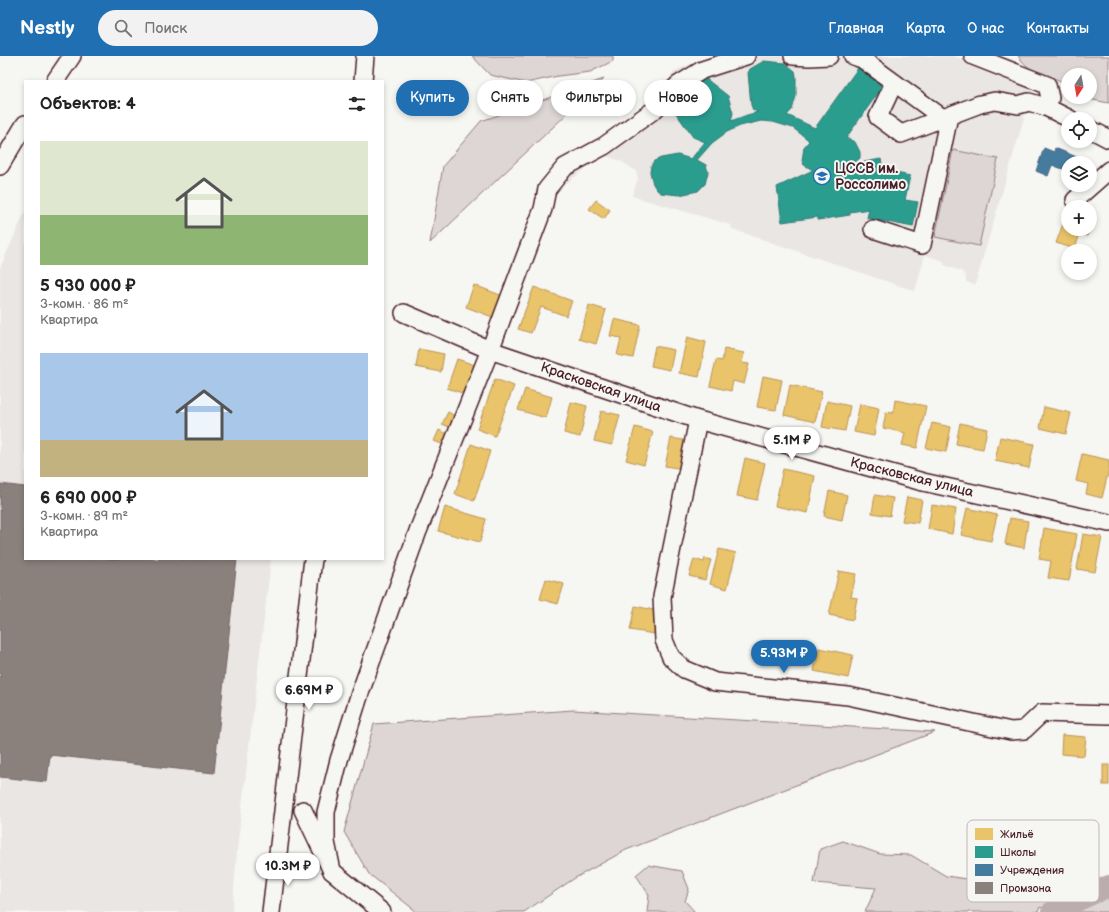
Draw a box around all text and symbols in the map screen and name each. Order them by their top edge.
search box [98,10,378,46]
text: Nestly [20,17,74,40]
icon: search [112,17,134,39]
text: Поиск [144,19,187,38]
text: Главная [829,20,884,37]
text: Карта [906,20,945,37]
text: О нас [967,20,1004,37]
text: Контакты [1026,20,1089,37]
north arrow [1061,68,1097,104]
map controls [1061,68,1097,280]
chip: Купить [396,80,469,116]
chip: Снять [477,80,543,116]
chip: Фильтры [551,80,636,116]
chip: Новое [644,80,712,116]
icon: filters [346,93,368,115]
text: Объектов: 4 [40,94,136,114]
button: locate [1061,112,1097,148]
button: layers [1061,156,1097,192]
place label: ЦССВ им. Россолимо [835,160,906,193]
school or university icon: ЦССВ им. Россолимо [812,166,832,186]
icon: home [168,167,240,239]
button: + [1061,200,1097,236]
button: − [1061,244,1097,280]
text: 5 930 000 ₽ [40,276,136,296]
text: 3-комн. · 86 m² [40,296,129,312]
text: Квартира [40,312,98,328]
street label: Красковская улица [538,358,664,416]
icon: home [168,379,240,451]
pin: 5.1M ₽ [759,427,825,461]
text: 5.1M ₽ [773,432,811,448]
street label: Красковская улица [849,453,976,501]
text: 6 690 000 ₽ [40,488,137,508]
text: 3-комн. · 89 m² [40,508,128,524]
text: Квартира [40,524,98,540]
pin: 5.93M ₽ [747,640,821,674]
text: 5.93M ₽ [760,645,808,661]
pin: 6.69M ₽ [272,677,346,711]
text: 6.69M ₽ [285,682,333,698]
legend [967,820,1099,902]
text: Жильё [1000,828,1034,841]
text: Школы [1000,846,1036,859]
pin: 10.3M ₽ [251,853,325,887]
text: 10.3M ₽ [265,858,311,874]
text: Учреждения [1000,864,1064,877]
text: Промзона [1000,882,1052,895]

